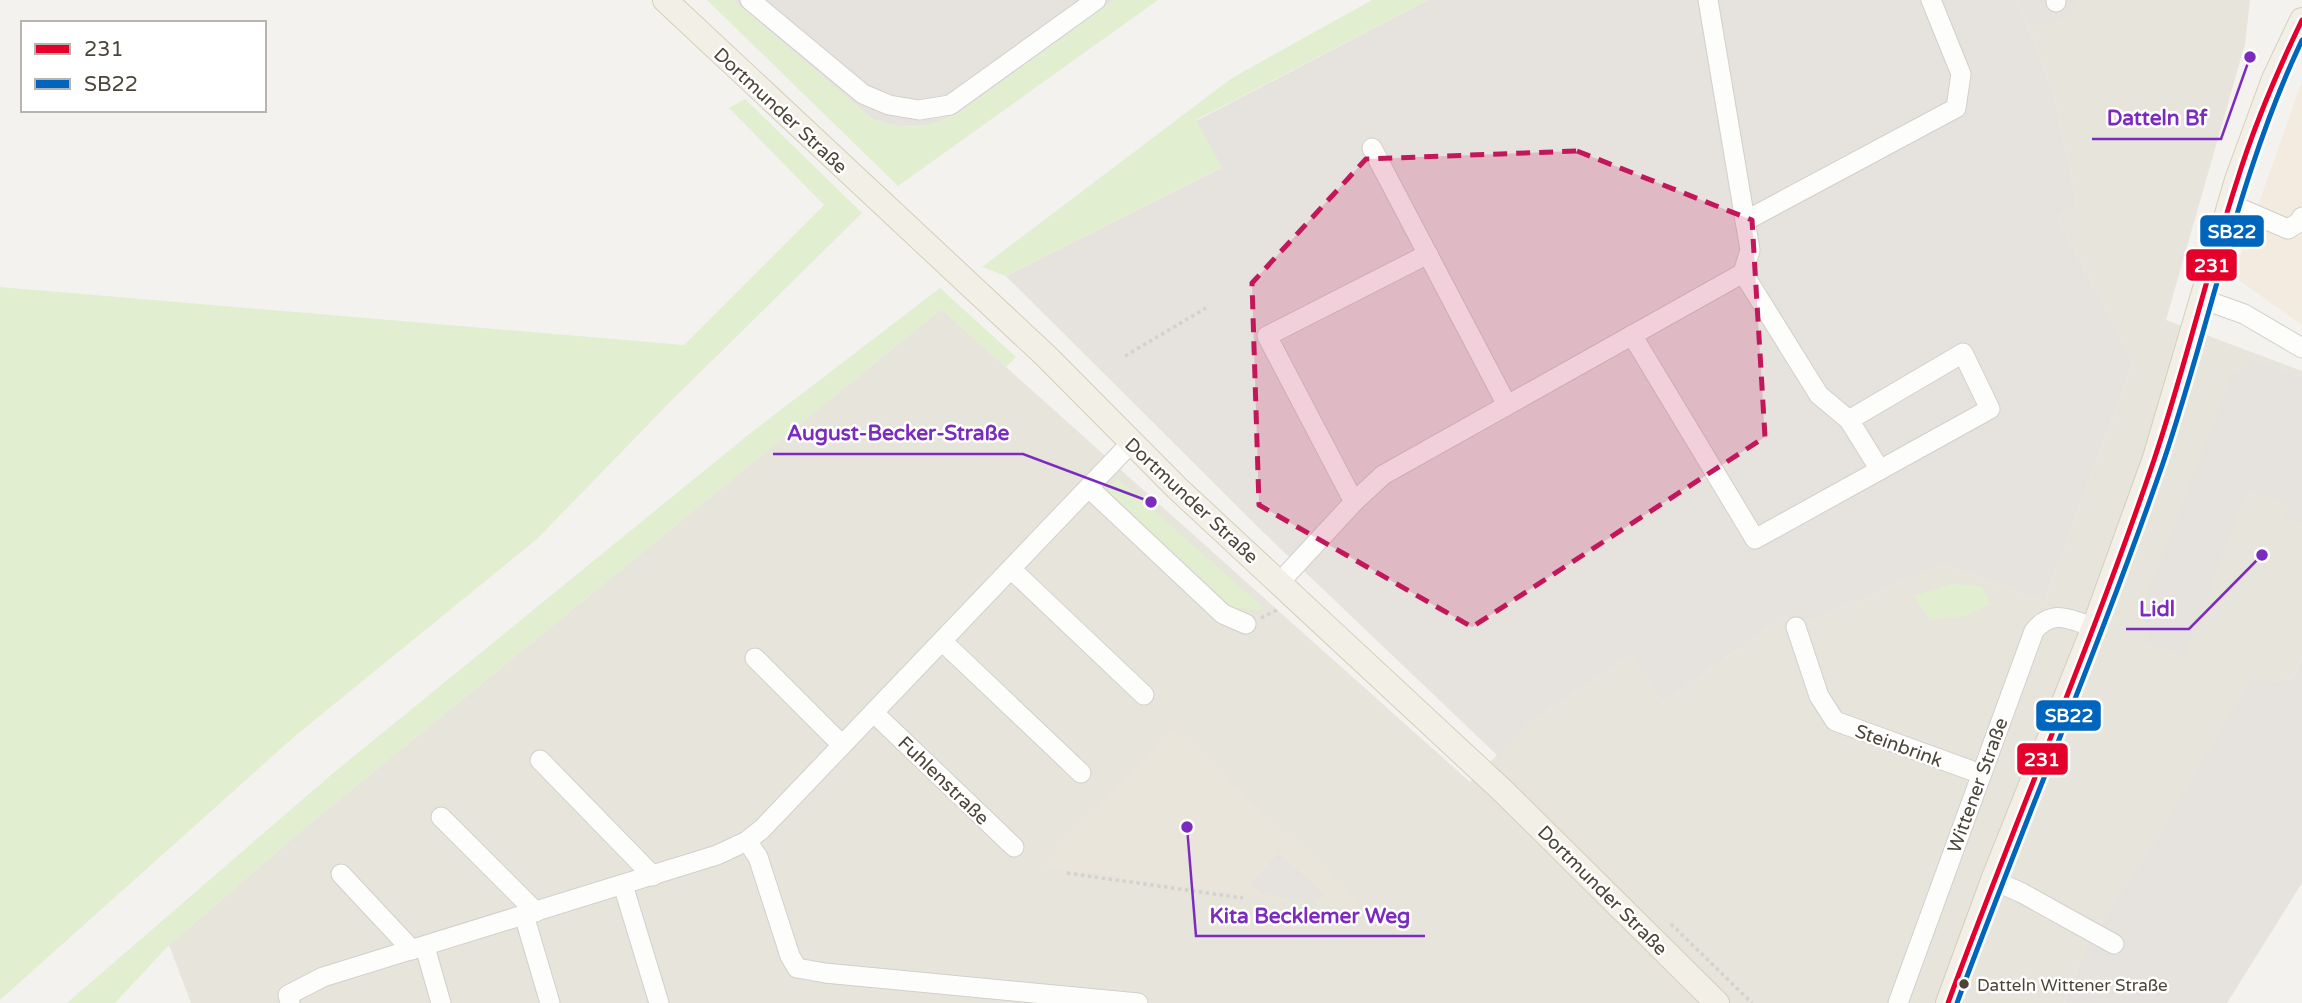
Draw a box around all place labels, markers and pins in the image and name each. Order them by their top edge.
callout: Datteln Bf [2092,97,2221,139]
callout: August-Becker-Straße [773,412,1023,454]
callout: Lidl [2126,587,2189,629]
callout: Kita Becklemer Weg [1196,894,1425,936]
place label: Datteln Wittener Straße [1977,975,2168,996]
marker: Datteln Wittener Straße [1957,977,1971,991]

